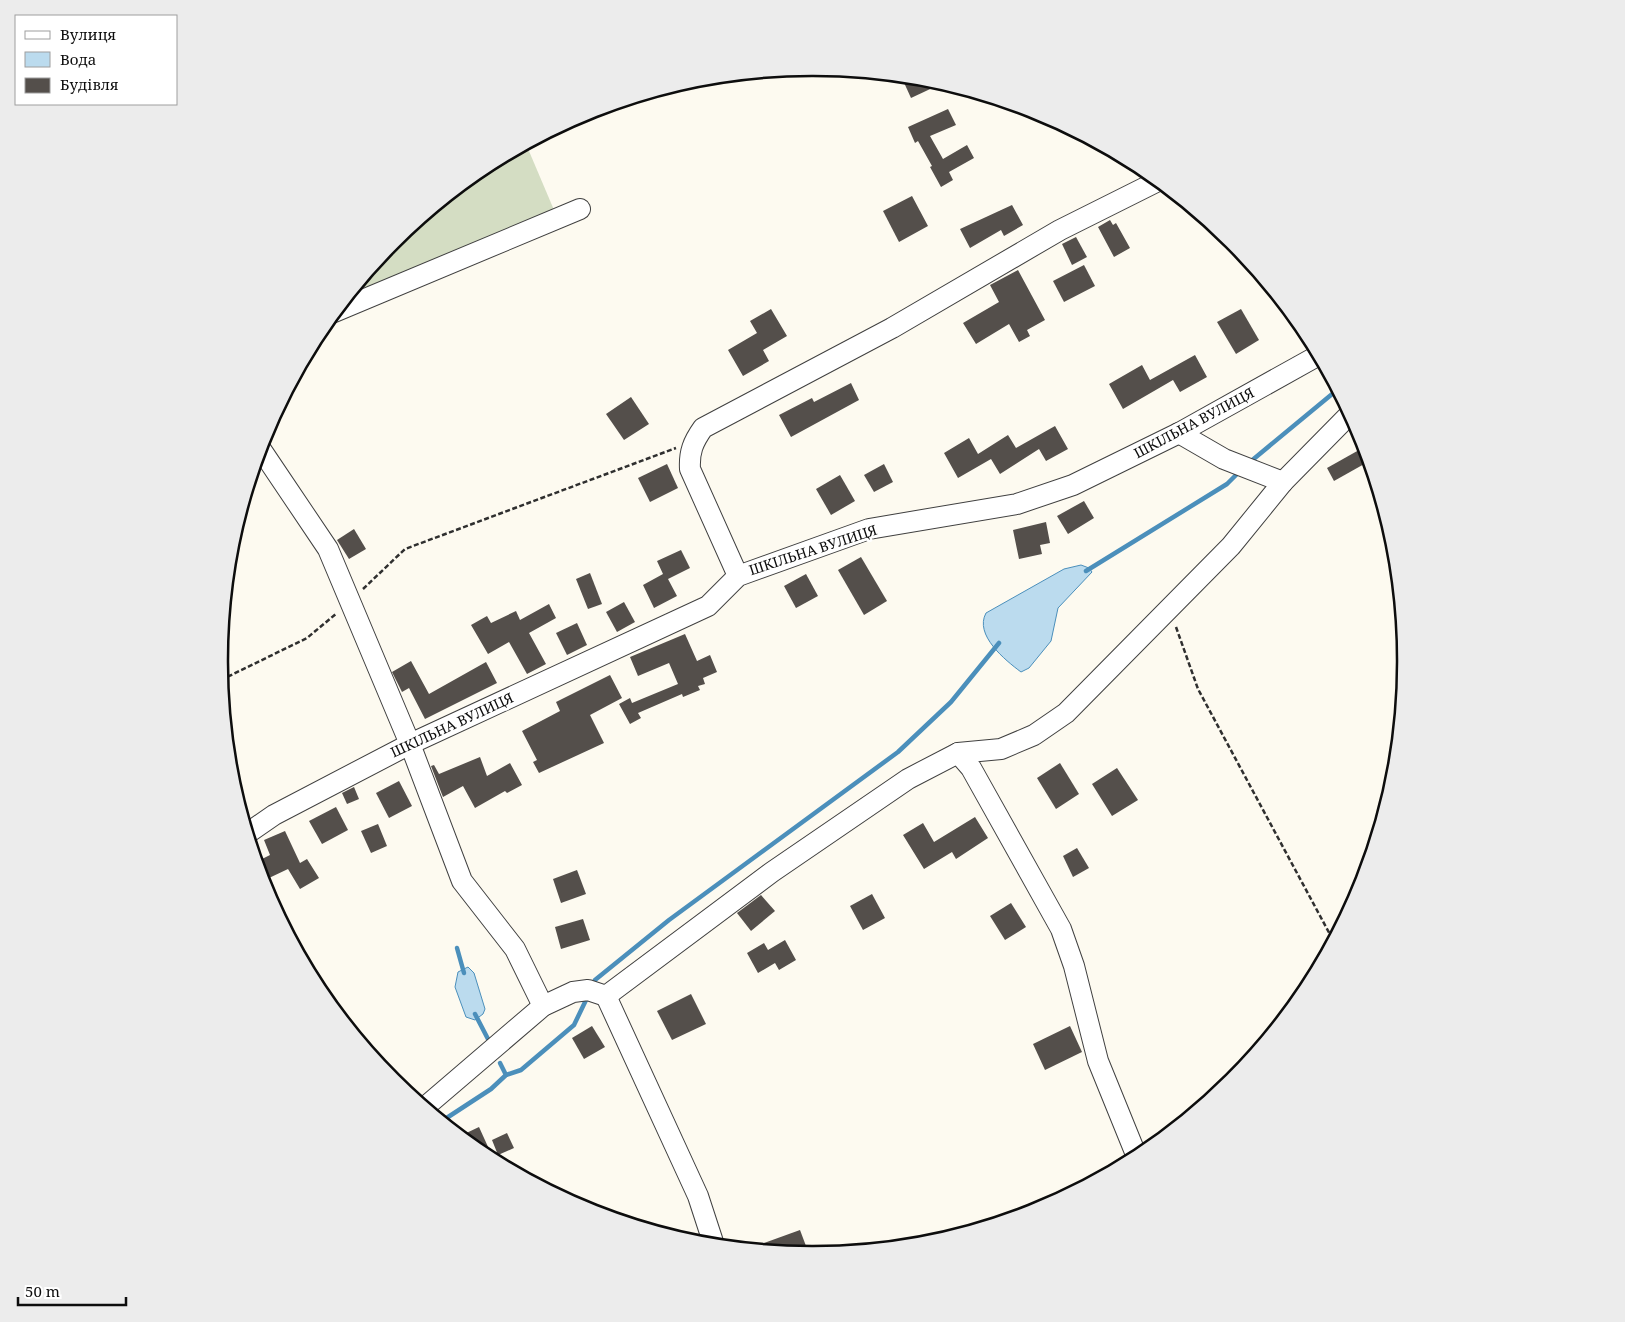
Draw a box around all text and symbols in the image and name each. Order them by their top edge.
legend [15,15,178,105]
text: Вулиця [60,24,116,44]
text: Вода [60,49,96,69]
text: Будівля [60,74,118,94]
street label: ШКІЛЬНА ВУЛИЦЯ [1130,383,1257,462]
street label: ШКІЛЬНА ВУЛИЦЯ [746,520,879,579]
street label: ШКІЛЬНА ВУЛИЦЯ [387,688,516,761]
scale bar [18,1274,125,1306]
text: 50 m [25,1281,60,1301]

